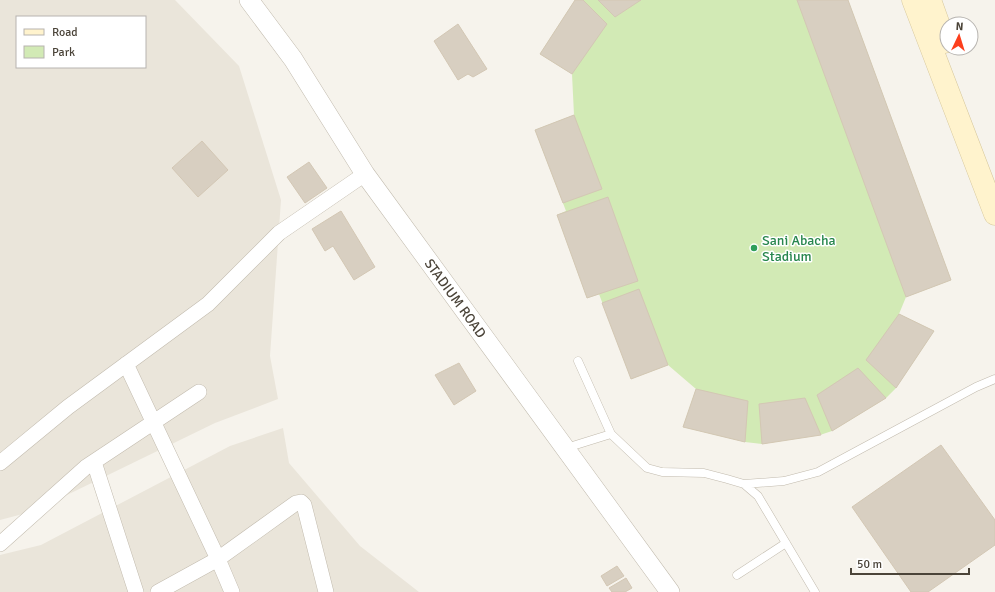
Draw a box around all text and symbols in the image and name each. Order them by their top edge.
legend [16,16,146,68]
north arrow [939,16,979,56]
text: N [955,20,964,33]
text: Road [52,25,78,40]
text: Park [52,45,75,60]
place label: Sani Abacha Stadium [762,232,836,265]
marker: Sani Abacha Stadium [749,243,759,253]
street label: STADIUM ROAD [421,255,490,341]
scale bar [851,550,969,576]
text: 50 m [857,557,882,572]

